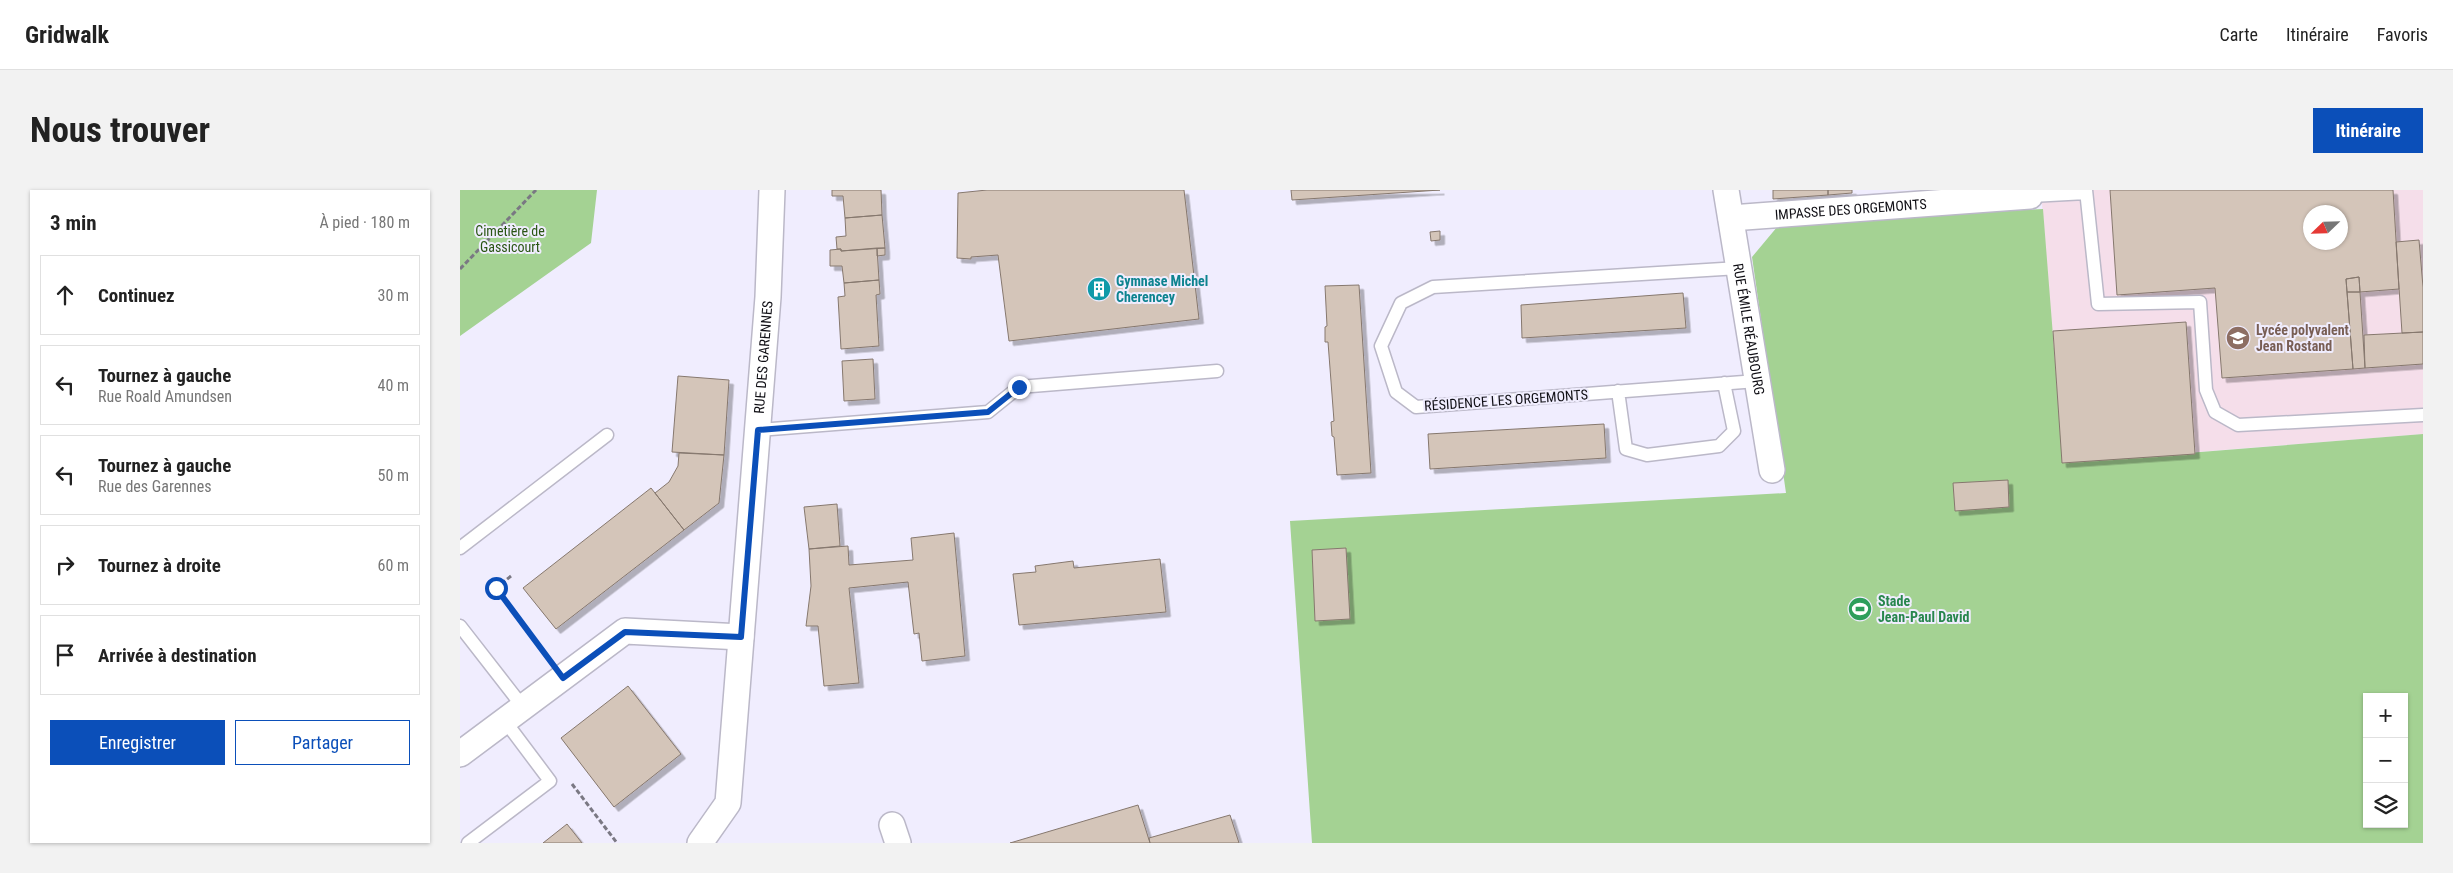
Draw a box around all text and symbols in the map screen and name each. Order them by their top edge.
text: Gridwalk [25,21,109,49]
text: Carte [2219,24,2258,45]
text: Itinéraire [2286,24,2349,45]
text: Favoris [2377,24,2428,45]
button: Itinéraire [2313,108,2423,153]
text: Nous trouver [30,110,210,151]
street label: IMPASSE DES ORGEMONTS [1774,196,1927,223]
north arrow [2303,205,2348,250]
text: 3 min [50,211,97,235]
text: À pied · 180 m [319,213,410,232]
park label: Cimetière de Gassicourt [475,223,545,255]
street label: RUE ÉMILE RÉAUBOURG [1730,262,1768,396]
place label: Gymnase Michel Cherencey [1116,273,1208,305]
building icon: Gymnase Michel Cherencey [1086,276,1112,302]
icon: ahead [51,281,79,309]
text: Continuez [98,284,175,307]
text: 30 m [377,286,409,305]
street label: RUE DES GARENNES [751,300,776,414]
place label: Lycée polyvalent Jean Rostand [2256,322,2349,354]
school or university icon: Lycée polyvalent Jean Rostand [2225,325,2251,351]
text: Tournez à gauche [98,364,231,387]
icon: left [51,371,79,399]
text: 40 m [377,376,409,395]
route end [1008,376,1031,399]
street label: RÉSIDENCE LES ORGEMONTS [1424,385,1588,414]
text: Rue Roald Amundsen [98,387,232,406]
text: Tournez à gauche [98,454,231,477]
icon: left [51,461,79,489]
text: 50 m [377,466,409,485]
text: Rue des Garennes [98,477,211,496]
icon: right [51,551,79,579]
text: Tournez à droite [98,554,221,577]
text: 60 m [377,556,409,575]
route start [485,577,508,600]
place label: Stade Jean-Paul David [1878,593,1969,625]
sports icon: Stade Jean-Paul David [1847,596,1873,622]
icon: arrive [51,641,79,669]
text: Arrivée à destination [98,644,257,667]
map controls [2363,693,2408,828]
button: + [2363,693,2408,738]
button: Enregistrer [50,720,225,765]
button: Partager [235,720,410,765]
button: − [2363,738,2408,783]
button: layers [2363,783,2408,828]

